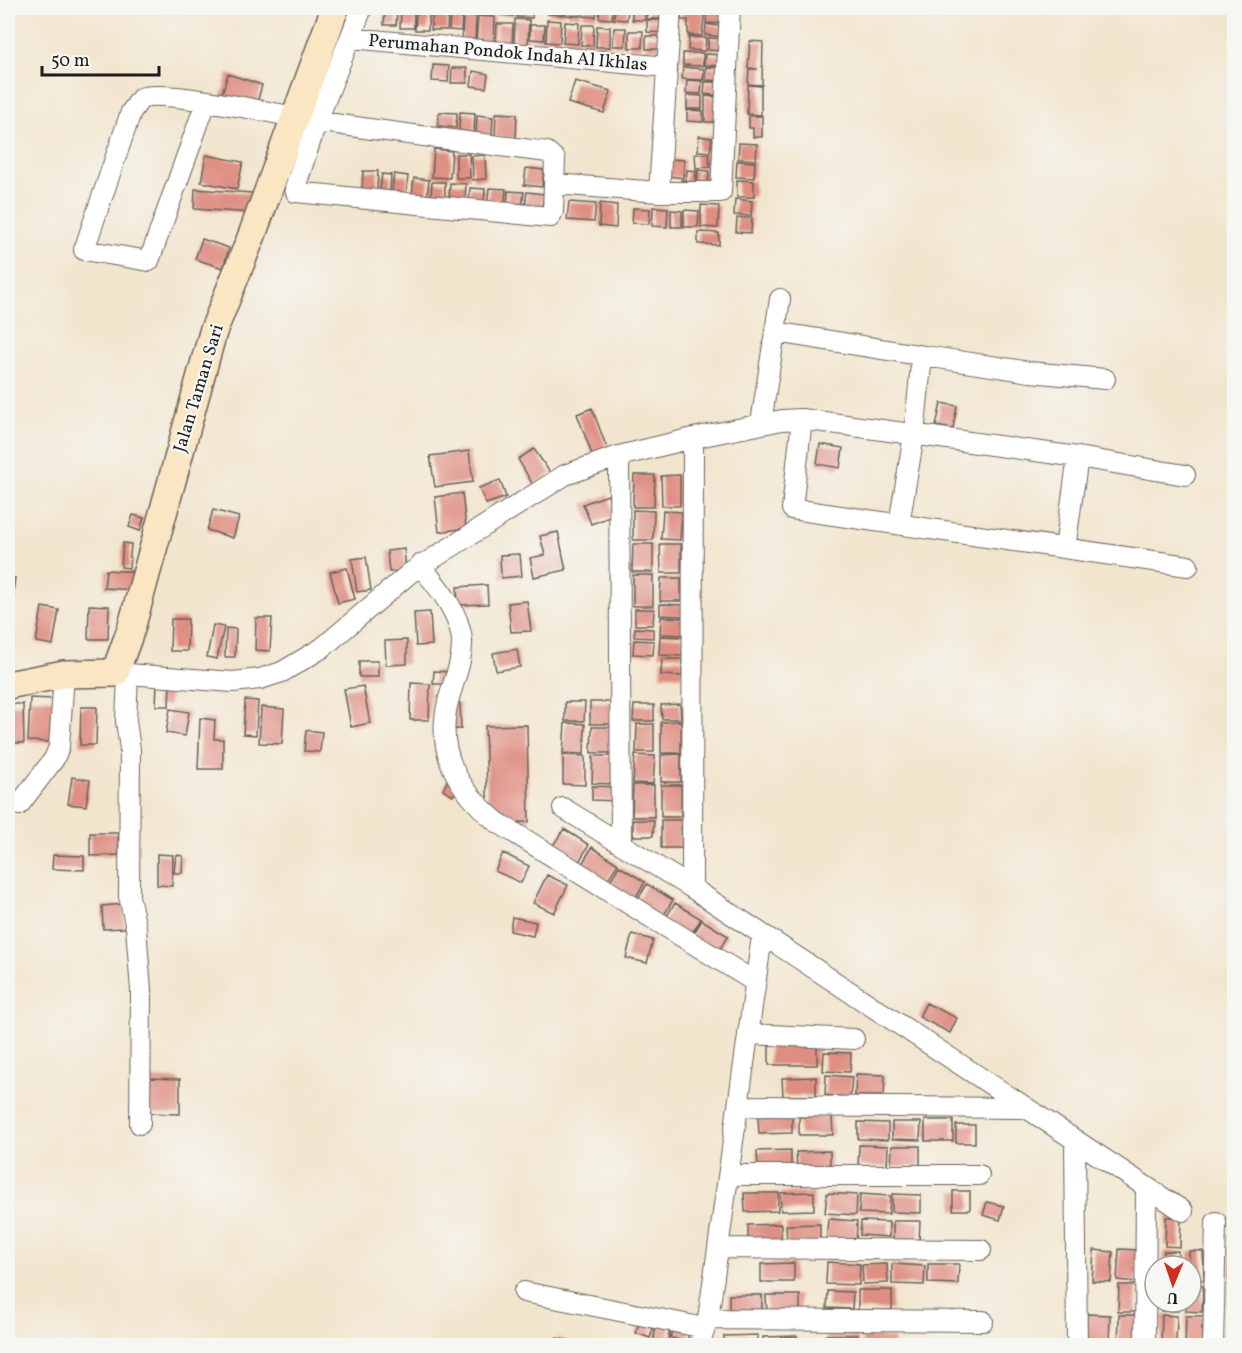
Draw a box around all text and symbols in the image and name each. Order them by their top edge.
street label: Perumahan Pondok Indah Al Ikhlas [367,29,648,78]
scale bar [42,39,159,77]
text: 50 m [51,49,90,74]
street label: Jalan Taman Sari [168,321,231,455]
north arrow [1143,1254,1203,1314]
text: U [1167,1286,1178,1308]

